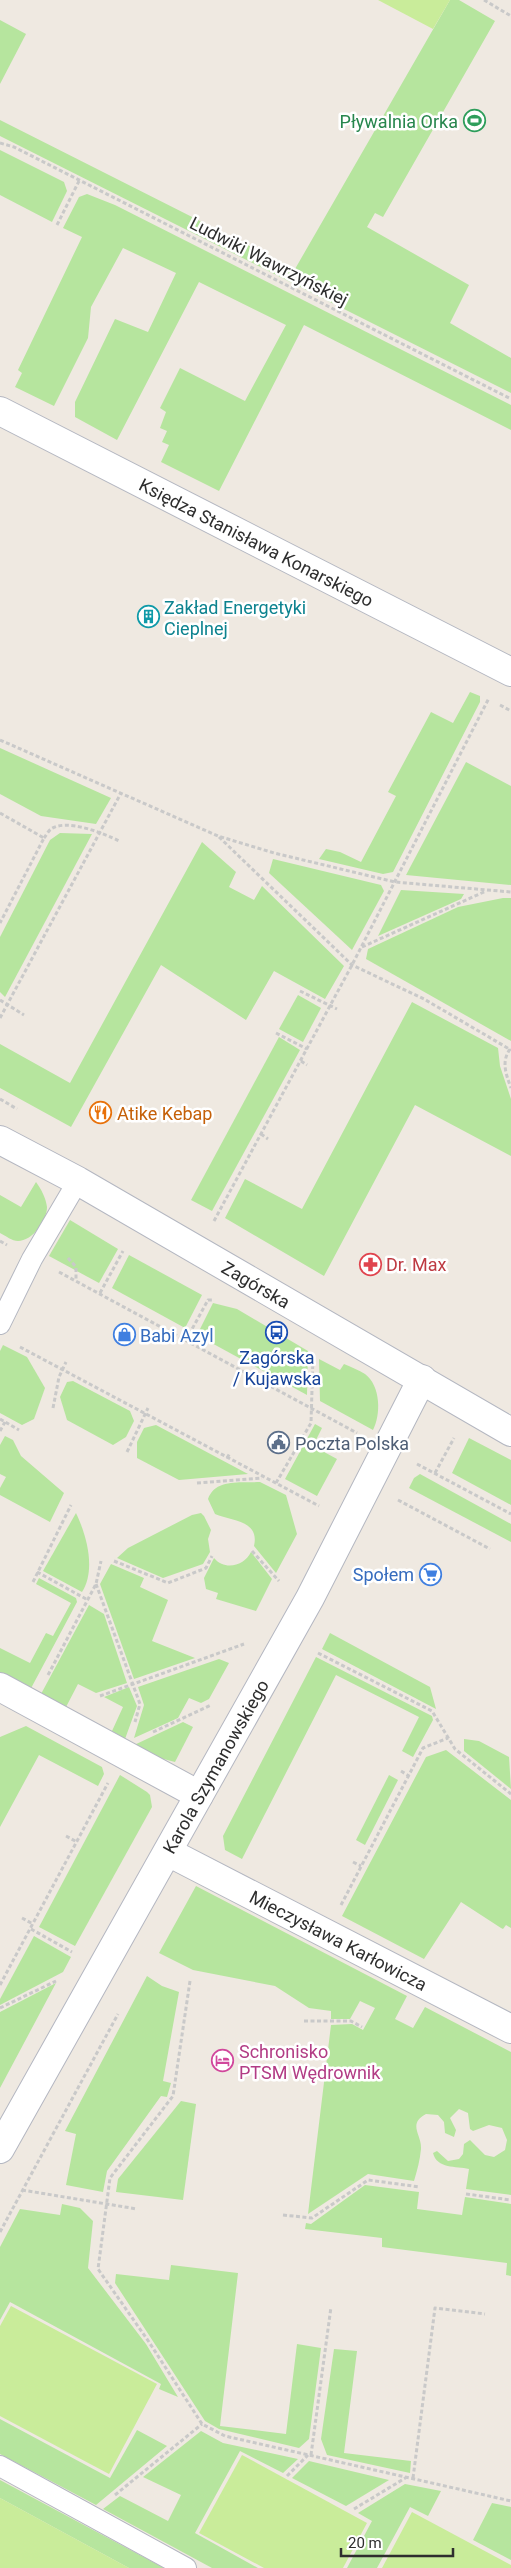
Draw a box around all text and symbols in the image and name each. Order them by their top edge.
sports icon: Pływalnia Orka [462,109,486,133]
place label: Pływalnia Orka [340,111,458,132]
street label: Ludwiki Wawrzyńskiej [187,212,351,310]
street label: Księdza Stanisława Konarskiego [136,473,377,611]
place label: Zakład Energetyki Cieplnej [164,597,306,639]
building icon: Zakład Energetyki Cieplnej [136,605,160,629]
restaurant icon: Atike Kebap [89,1101,113,1125]
place label: Atike Kebap [117,1103,212,1124]
pharmacy icon: Dr. Max [358,1252,382,1276]
place label: Dr. Max [386,1254,447,1275]
street label: Zagórska [218,1256,294,1312]
bus stop icon: Zagórska / Kujawska [265,1320,289,1344]
shop icon: Babi Azyl [112,1323,136,1347]
place label: Babi Azyl [140,1325,214,1346]
place label: Zagórska / Kujawska [233,1347,321,1389]
public building icon: Poczta Polska [267,1431,291,1455]
place label: Poczta Polska [295,1433,409,1454]
supermarket icon: Społem [418,1562,442,1586]
place label: Społem [353,1564,414,1585]
street label: Karola Szymanowskiego [158,1676,273,1857]
street label: Mieczysława Karłowicza [246,1886,431,1994]
place label: Schronisko PTSM Wędrownik [239,2041,381,2083]
hotel icon: Schronisko PTSM Wędrownik [211,2049,235,2073]
scale bar [341,2526,454,2558]
text: 20 m [348,2534,382,2552]

